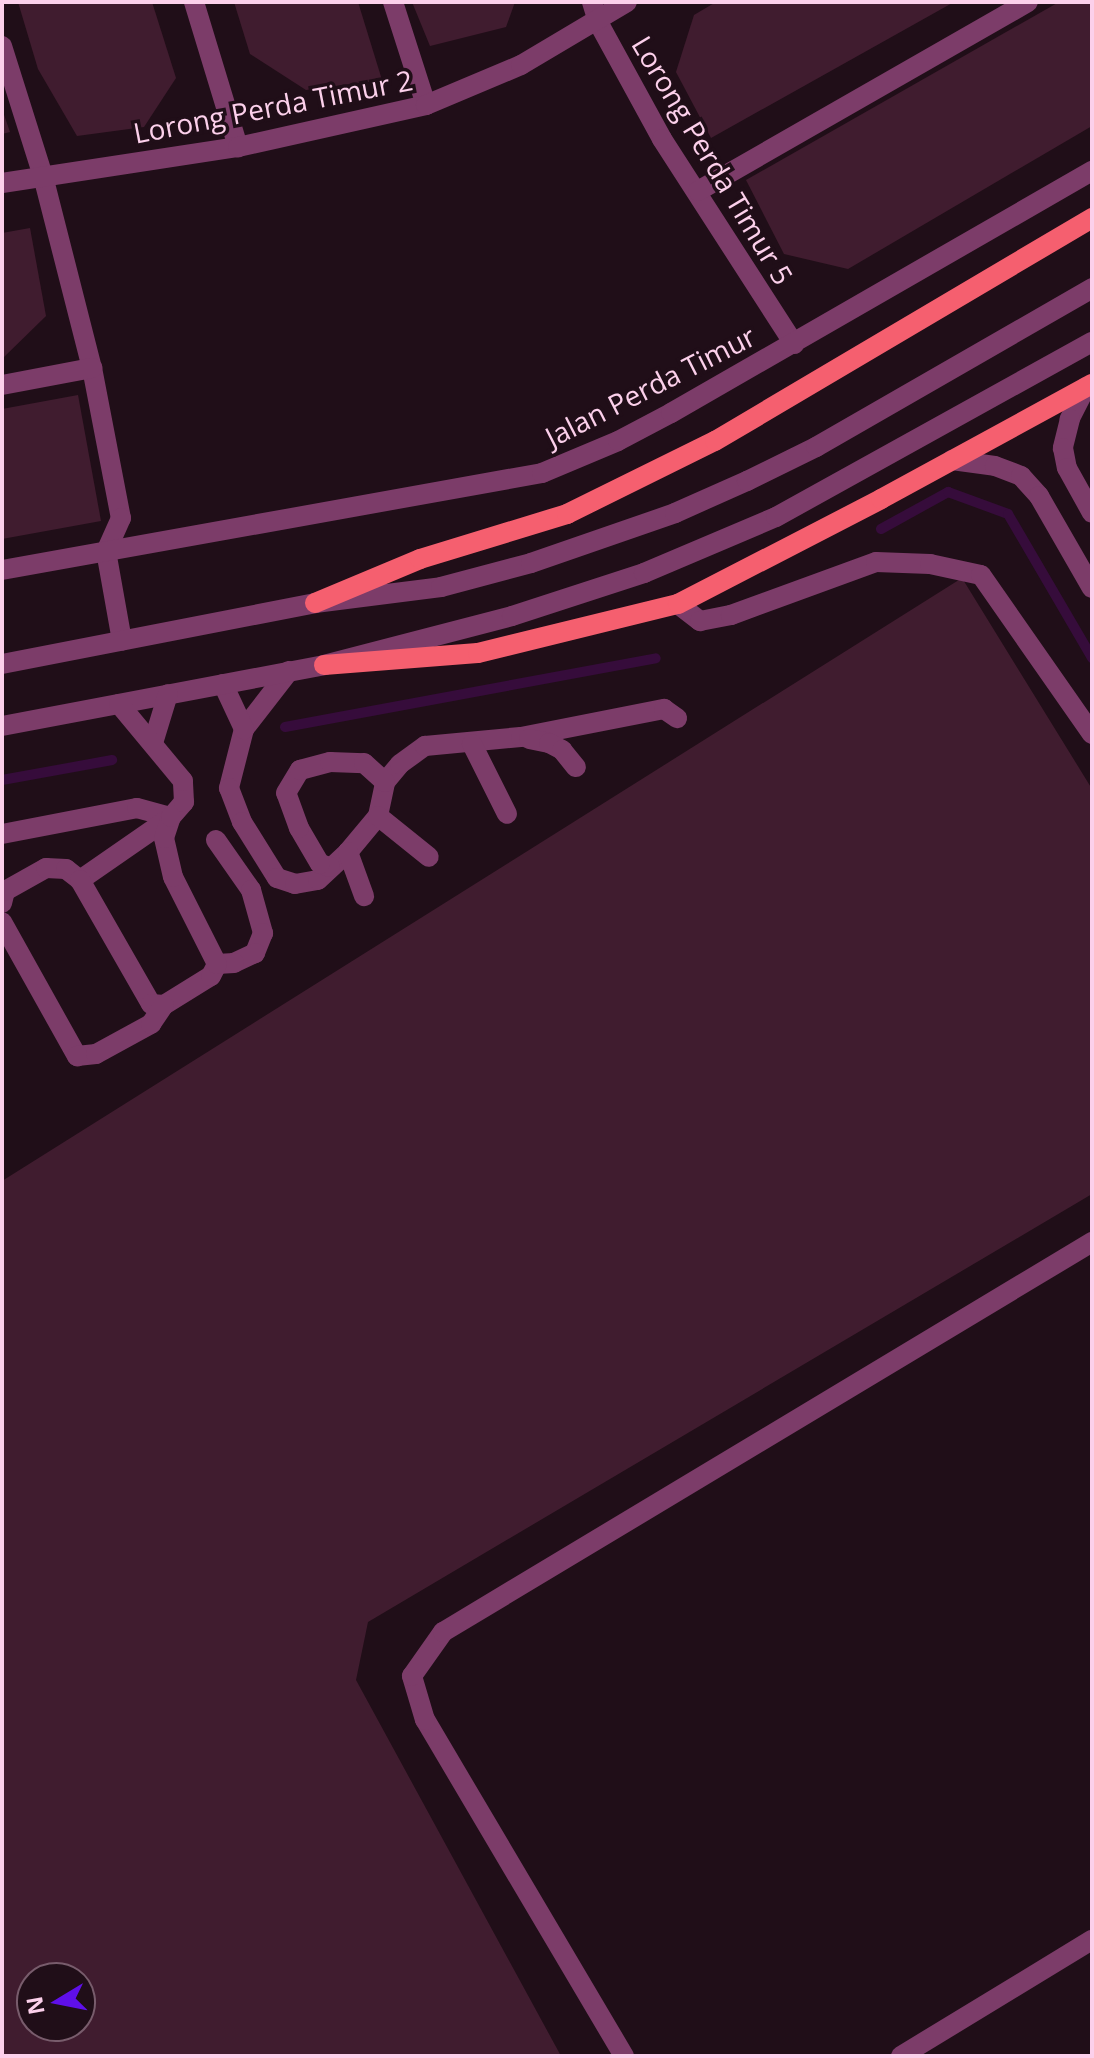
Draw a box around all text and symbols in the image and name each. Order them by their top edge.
street label: Lorong Perda Timur 5 [626,30,800,290]
street label: Lorong Perda Timur 2 [131,62,415,150]
street label: Jalan Perda Timur [539,319,761,453]
north arrow [16,1962,96,2042]
text: N [18,1994,51,2017]

